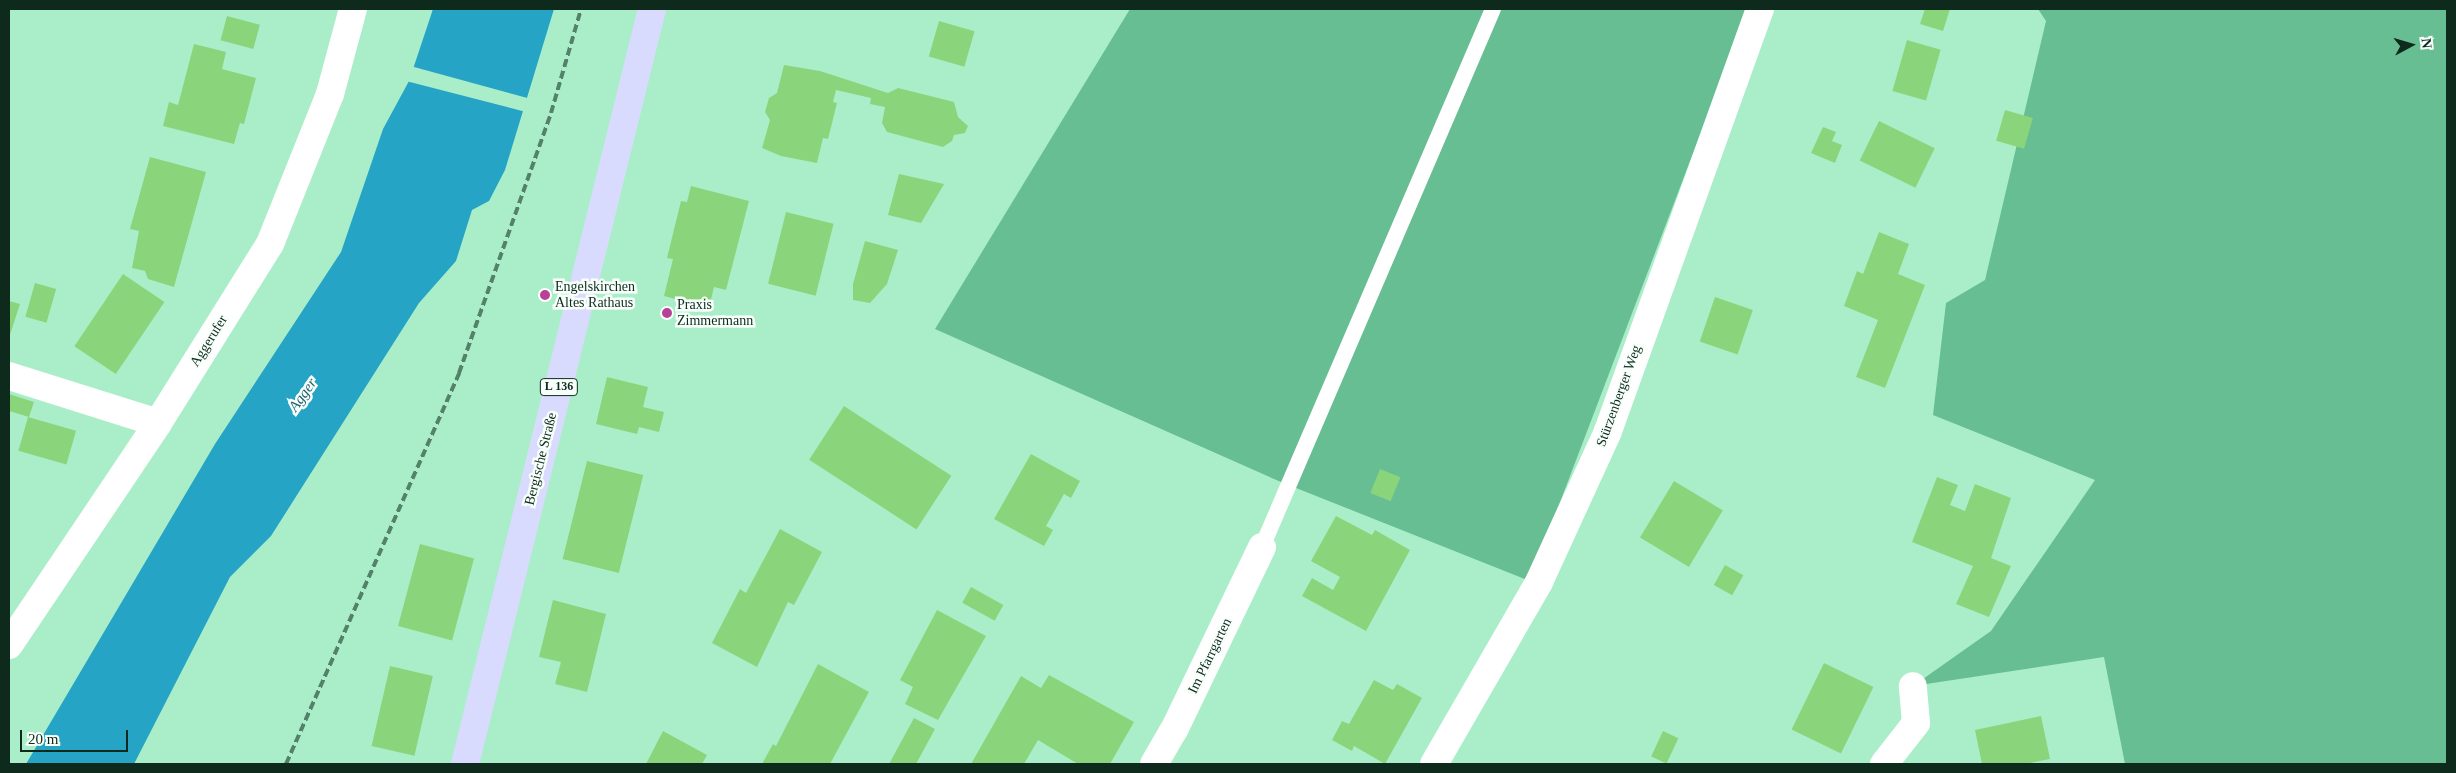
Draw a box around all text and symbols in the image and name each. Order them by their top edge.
north arrow [2386,20,2436,70]
text: N [2418,38,2434,49]
place label: Engelskirchen Altes Rathaus [555,279,635,312]
marker: Engelskirchen Altes Rathaus [539,289,551,301]
place label: Praxis Zimmermann [677,297,753,330]
marker: Praxis Zimmermann [661,307,673,319]
street label: Aggerufer [187,312,231,370]
street label: Stürzenberger Weg [1593,343,1645,449]
water label: Agger [285,375,321,415]
road number: L 136 [539,378,579,397]
street label: Bergische Straße [521,411,561,507]
street label: Im Pfarrgarten [1185,616,1235,696]
scale bar [22,720,130,752]
text: 20 m [28,731,58,747]

